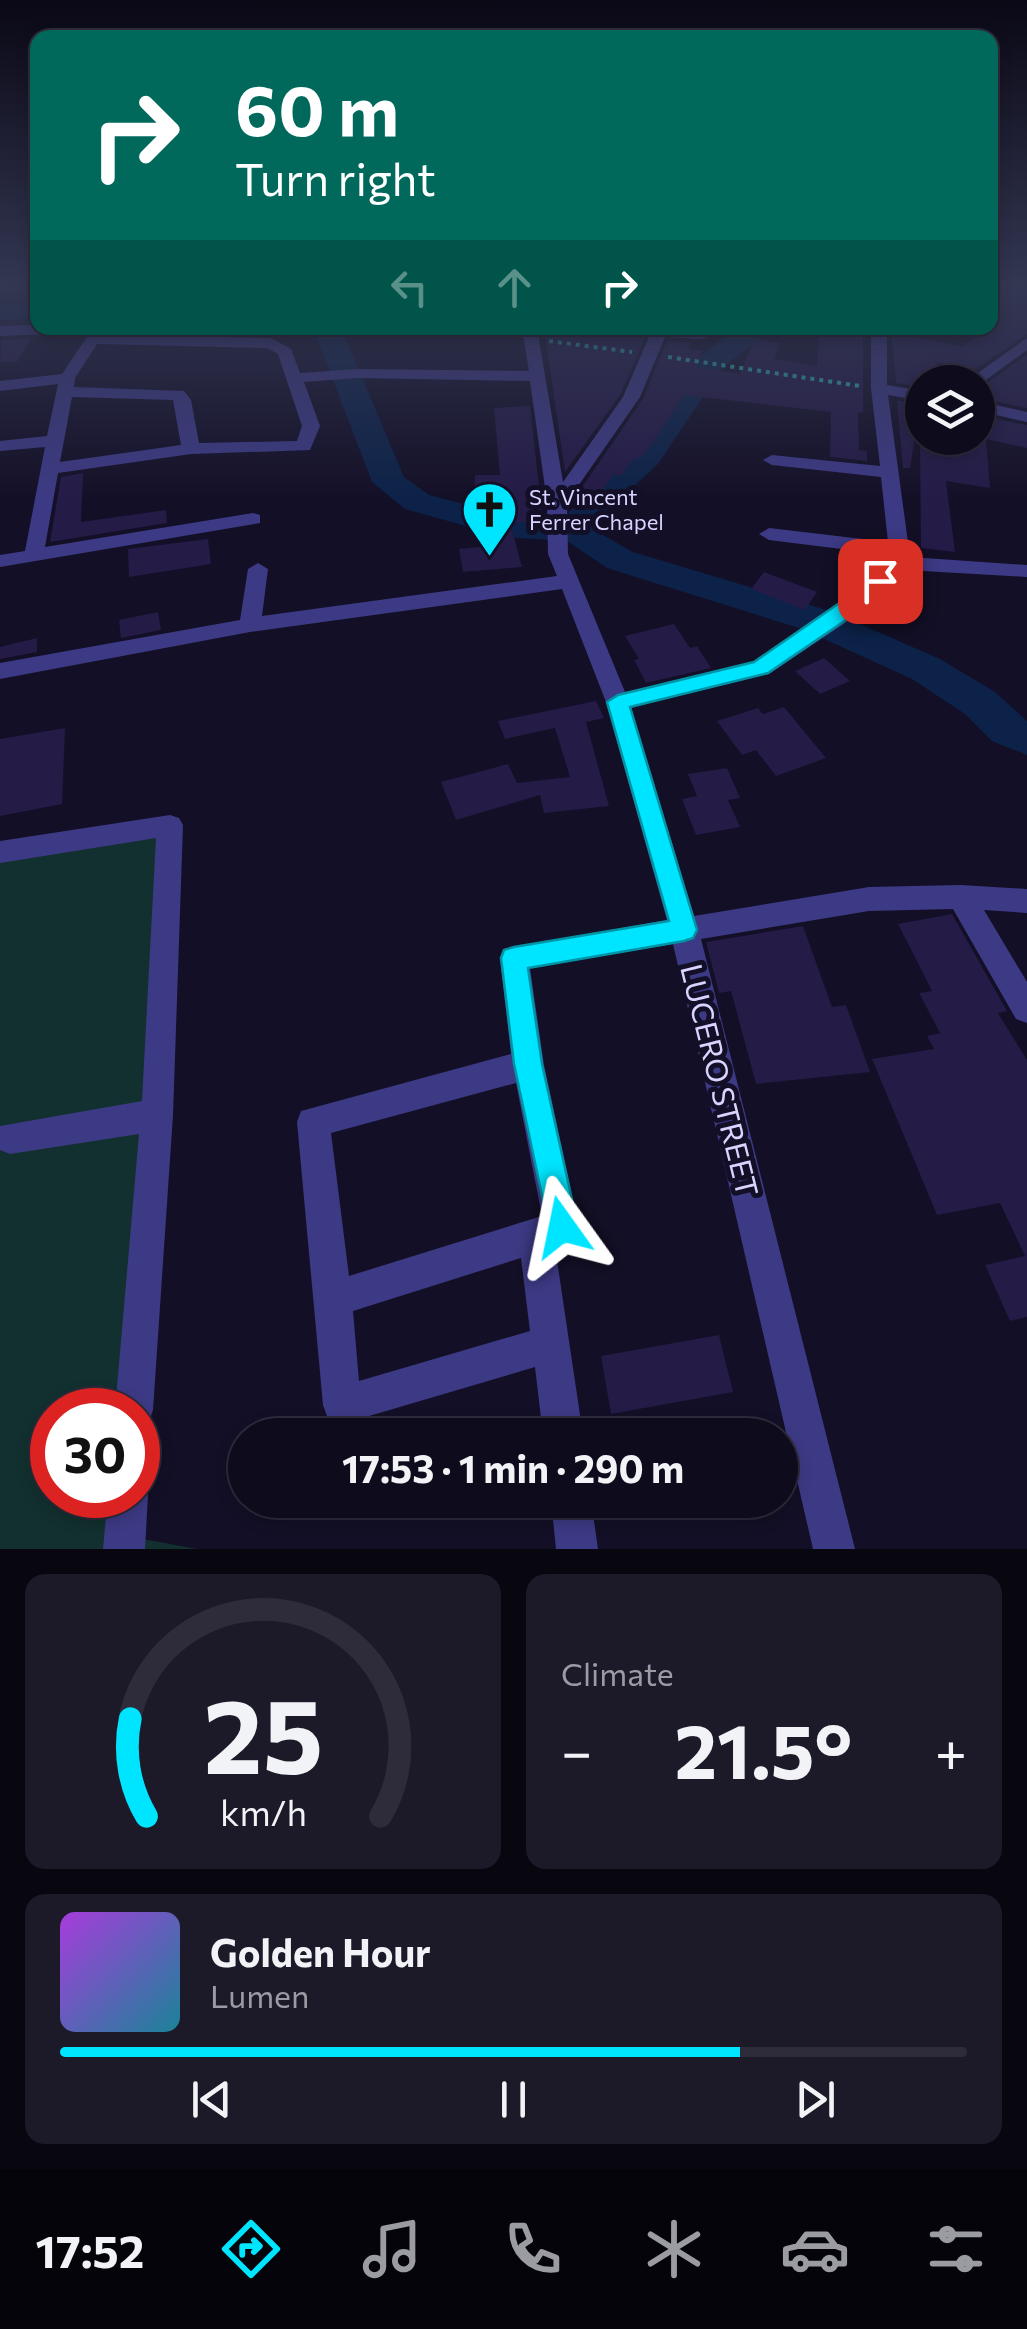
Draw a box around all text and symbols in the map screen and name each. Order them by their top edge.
text: 60 m [235,65,399,150]
icon: right [70,70,200,200]
text: Turn right [235,150,436,205]
icon: left [382,260,437,315]
icon: ahead [487,260,542,315]
icon: right [592,260,647,315]
map controls [905,365,995,455]
button: layers [905,365,995,455]
church icon: St. Vincent Ferrer Chapel [460,479,520,558]
place label: St. Vincent Ferrer Chapel [529,483,664,535]
pin [838,539,923,624]
icon: arrive [853,554,908,609]
street label: LUCERO STREET [674,960,768,1200]
position arrow [510,1175,614,1279]
speed limit sign: 30 [30,1388,160,1518]
text: 17:53 · 1 min · 290 m [342,1444,684,1491]
text: Climate [561,1653,674,1693]
text: 25 [203,1668,323,1795]
text: 21.5° [674,1703,853,1794]
text: − [561,1716,592,1783]
text: + [935,1716,967,1783]
text: km/h [220,1790,306,1833]
text: Golden Hour [210,1928,431,1975]
text: Lumen [210,1975,309,2015]
icon: previous [184,2072,239,2127]
icon: pause [486,2072,541,2127]
icon: next [788,2072,843,2127]
icon: directions [216,2214,286,2284]
icon: music [357,2214,427,2284]
icon: phone [498,2214,568,2284]
icon: climate [639,2214,709,2284]
icon: car [780,2214,850,2284]
icon: filters [921,2214,991,2284]
text: 17:52 [36,2222,144,2277]

